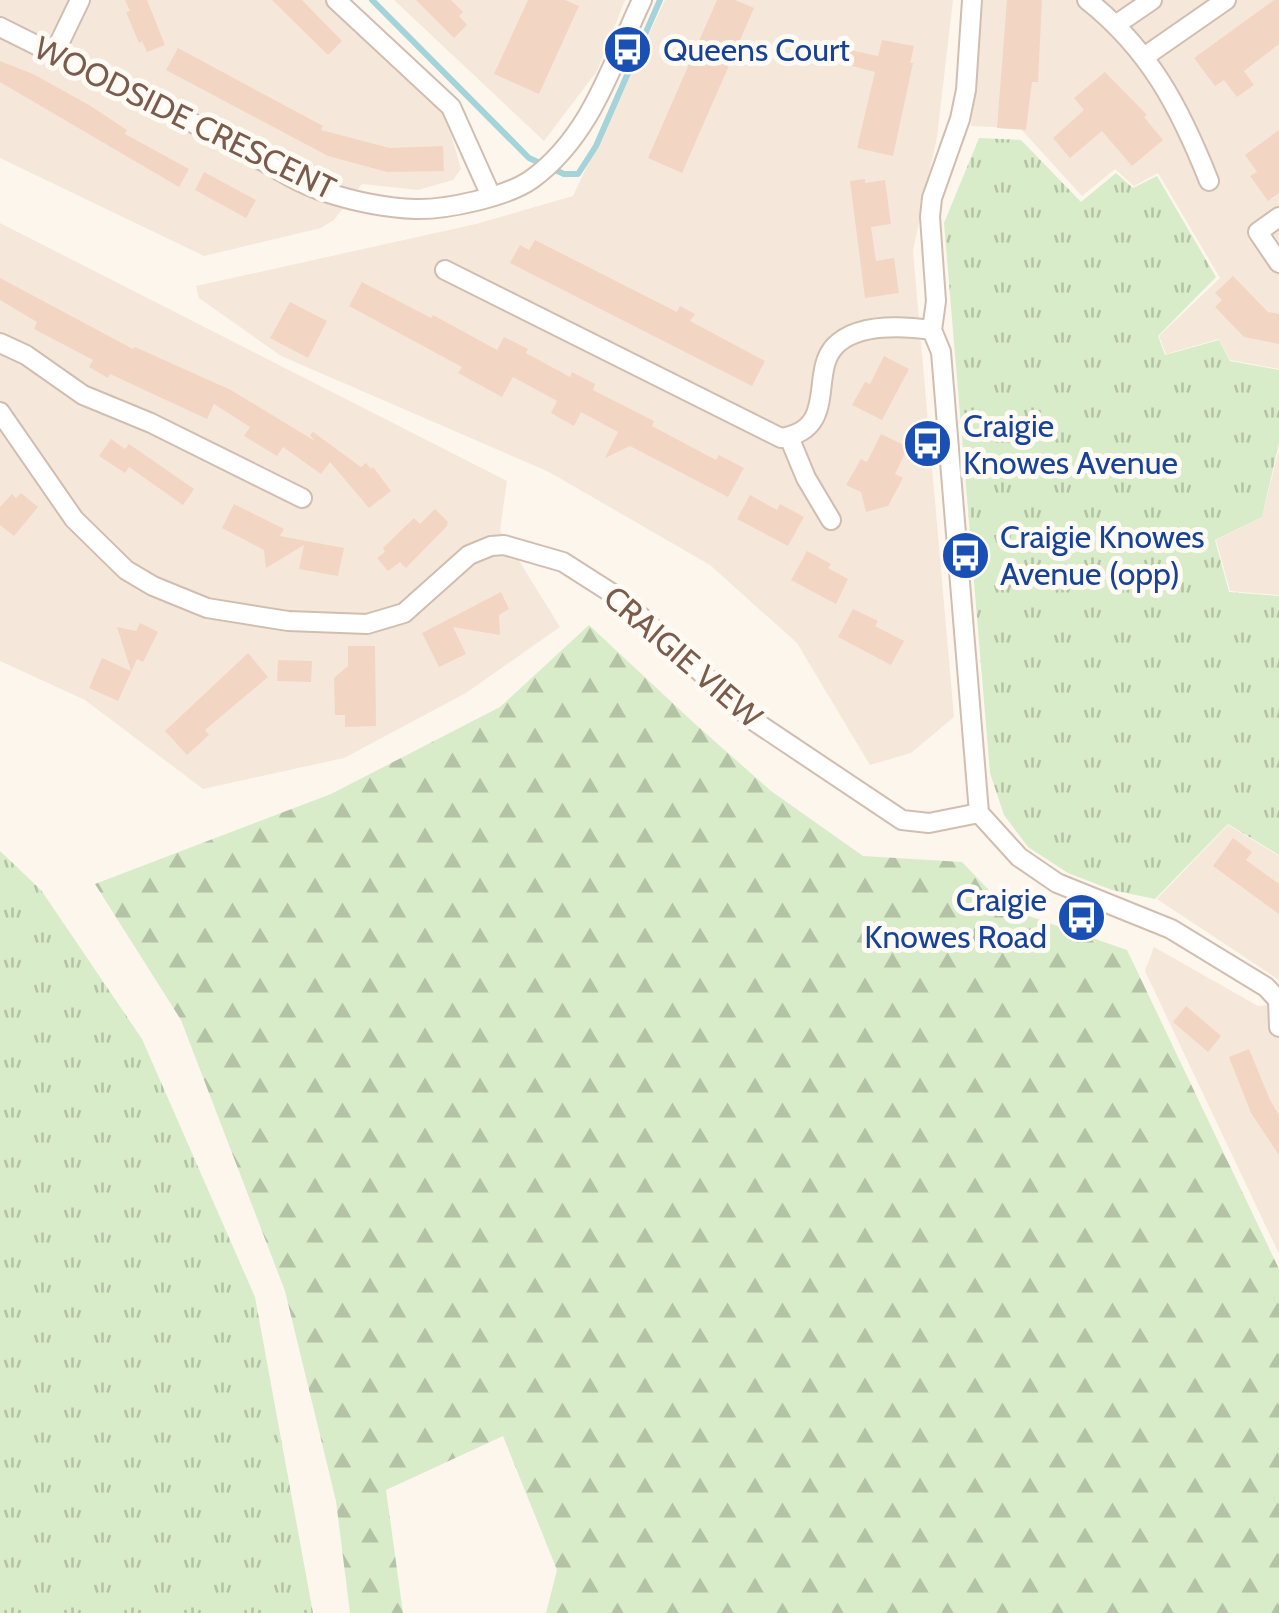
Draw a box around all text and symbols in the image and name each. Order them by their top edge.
bus stop icon: Queens Court [602,24,654,76]
street label: WOODSIDE CRESCENT [28,28,342,207]
place label: Queens Court [663,30,850,69]
place label: Craigie Knowes Avenue [963,406,1178,482]
bus stop icon: Craigie Knowes Avenue [902,418,954,470]
place label: Craigie Knowes Avenue (opp) [1000,517,1205,593]
bus stop icon: Craigie Knowes Avenue (opp) [939,529,991,581]
street label: CRAIGIE VIEW [596,577,771,736]
place label: Craigie Knowes Road [864,880,1047,956]
bus stop icon: Craigie Knowes Road [1056,892,1108,944]

